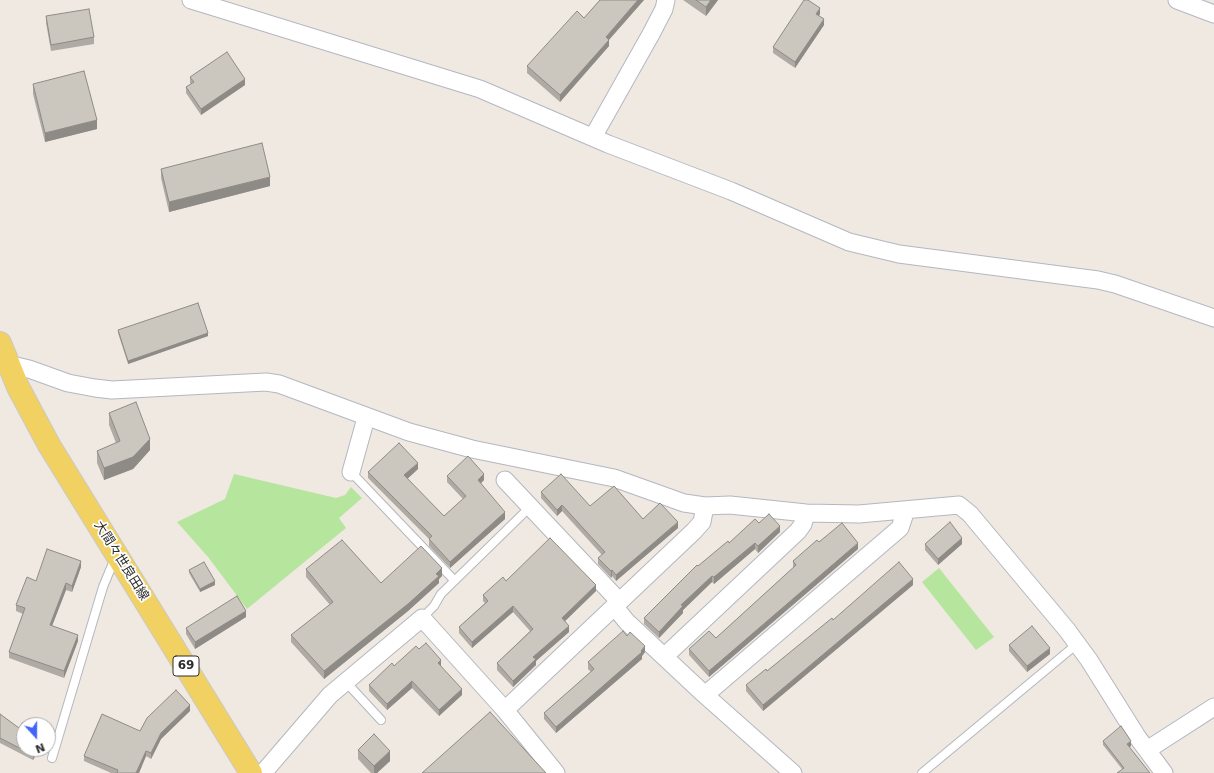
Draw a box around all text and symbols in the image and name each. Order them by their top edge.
street label: 大間々世良田線 [90,518,152,604]
road number: 69 [173,656,199,676]
north arrow [16,717,56,757]
text: N [33,740,47,755]

